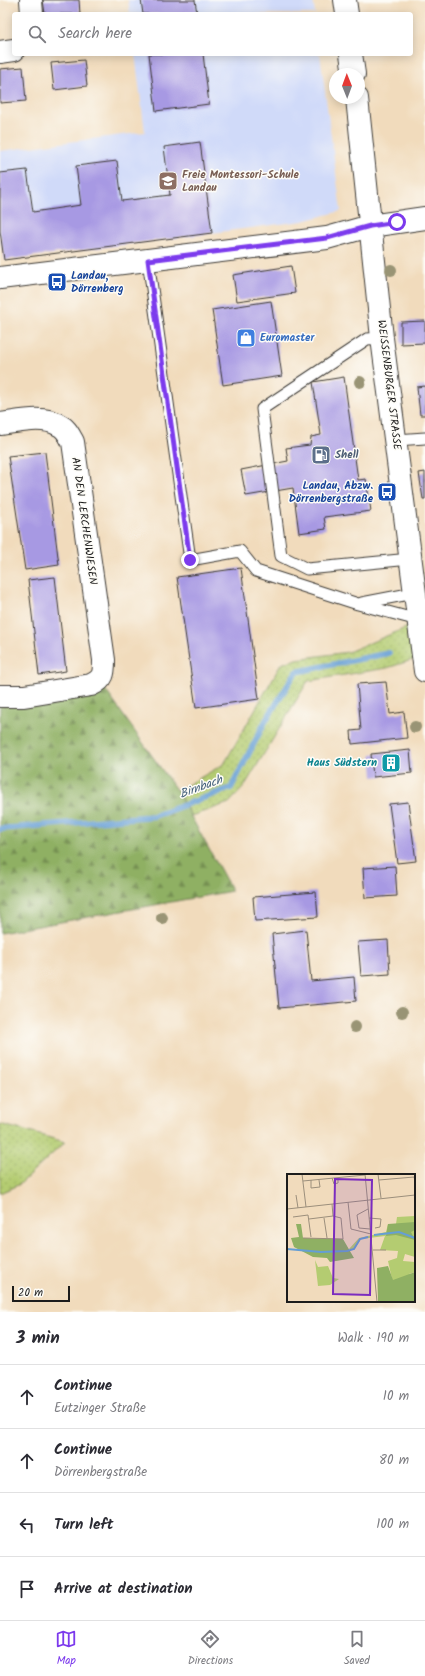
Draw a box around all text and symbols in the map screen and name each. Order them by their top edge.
search box [12,12,413,56]
text: Search here [58,22,132,46]
icon: search [26,23,48,45]
north arrow [329,68,365,104]
place label: Freie Montessori-Schule Landau [182,166,299,197]
school or university icon: Freie Montessori-Schule Landau [157,170,179,192]
route start [388,213,406,231]
place label: Landau, Dörrenberg [71,267,124,298]
bus stop icon: Landau, Dörrenberg [46,271,68,293]
street label: WEISSENBURGER STRASSE [372,319,406,452]
shop icon: Euromaster [235,327,257,349]
place label: Euromaster [260,329,315,347]
fuel station icon: Shell [310,444,332,466]
place label: Shell [335,446,359,464]
street label: AN DEN LERCHENWIESEN [66,456,102,587]
place label: Landau, Abzw. Dörrenbergstraße [289,477,374,508]
bus stop icon: Landau, Abzw. Dörrenbergstraße [376,481,398,503]
route end [181,551,199,569]
building icon: Haus Südstern [380,752,402,774]
place label: Haus Südstern [307,754,377,772]
water label: Birnbach [177,770,227,804]
inset map [287,1174,415,1302]
scale bar [12,1284,70,1303]
text: 20 m [18,1284,43,1302]
text: 3 min [16,1325,60,1352]
text: Walk · 190 m [337,1328,409,1349]
text: Continue [54,1374,112,1398]
icon: ahead [16,1386,38,1408]
text: 10 m [383,1386,409,1407]
text: Eutzinger Straße [54,1398,146,1419]
text: Continue [54,1438,112,1462]
icon: ahead [16,1450,38,1472]
text: 80 m [379,1450,409,1471]
text: Dörrenbergstraße [54,1462,147,1483]
text: Turn left [54,1513,114,1537]
icon: left [16,1514,38,1536]
text: 100 m [376,1514,409,1535]
text: Arrive at destination [54,1577,193,1601]
icon: arrive [16,1578,38,1600]
tab: Map [55,1628,77,1670]
tab: Directions [188,1628,233,1670]
tab: Saved [344,1628,370,1670]

